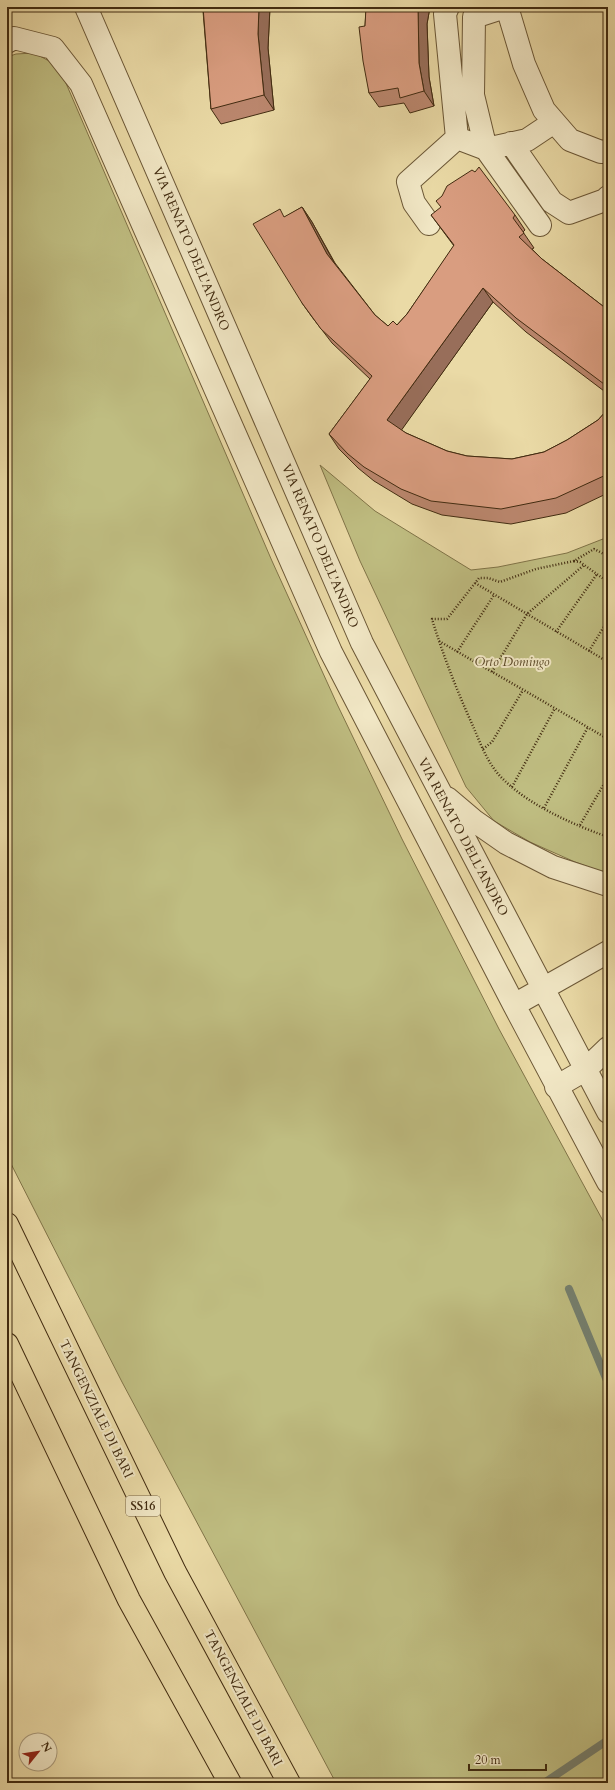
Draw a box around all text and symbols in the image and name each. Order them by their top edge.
street label: VIA RENATO DELL'ANDRO [148,164,234,334]
street label: VIA RENATO DELL'ANDRO [277,461,363,631]
park label: Orto Domingo [475,653,549,671]
street label: VIA RENATO DELL'ANDRO [414,755,512,919]
street label: TANGENZIALE DI BARI [55,1337,137,1481]
road number: SS16 [126,1496,160,1516]
street label: TANGENZIALE DI BARI [199,1627,287,1769]
north arrow [18,1732,58,1772]
text: N [37,1739,55,1756]
scale bar [469,1746,546,1772]
text: 20 m [475,1752,502,1768]

